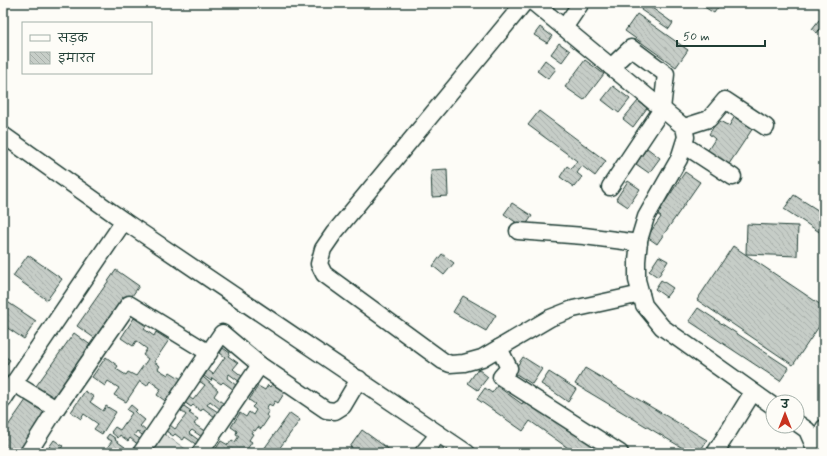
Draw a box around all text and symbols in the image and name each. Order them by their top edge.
legend [22,22,152,74]
scale bar [677,22,765,48]
text: 50 m [683,29,710,45]
text: सड़क [57,31,89,47]
text: इमारत [58,51,96,67]
north arrow [765,394,805,434]
text: उ [780,398,790,412]

